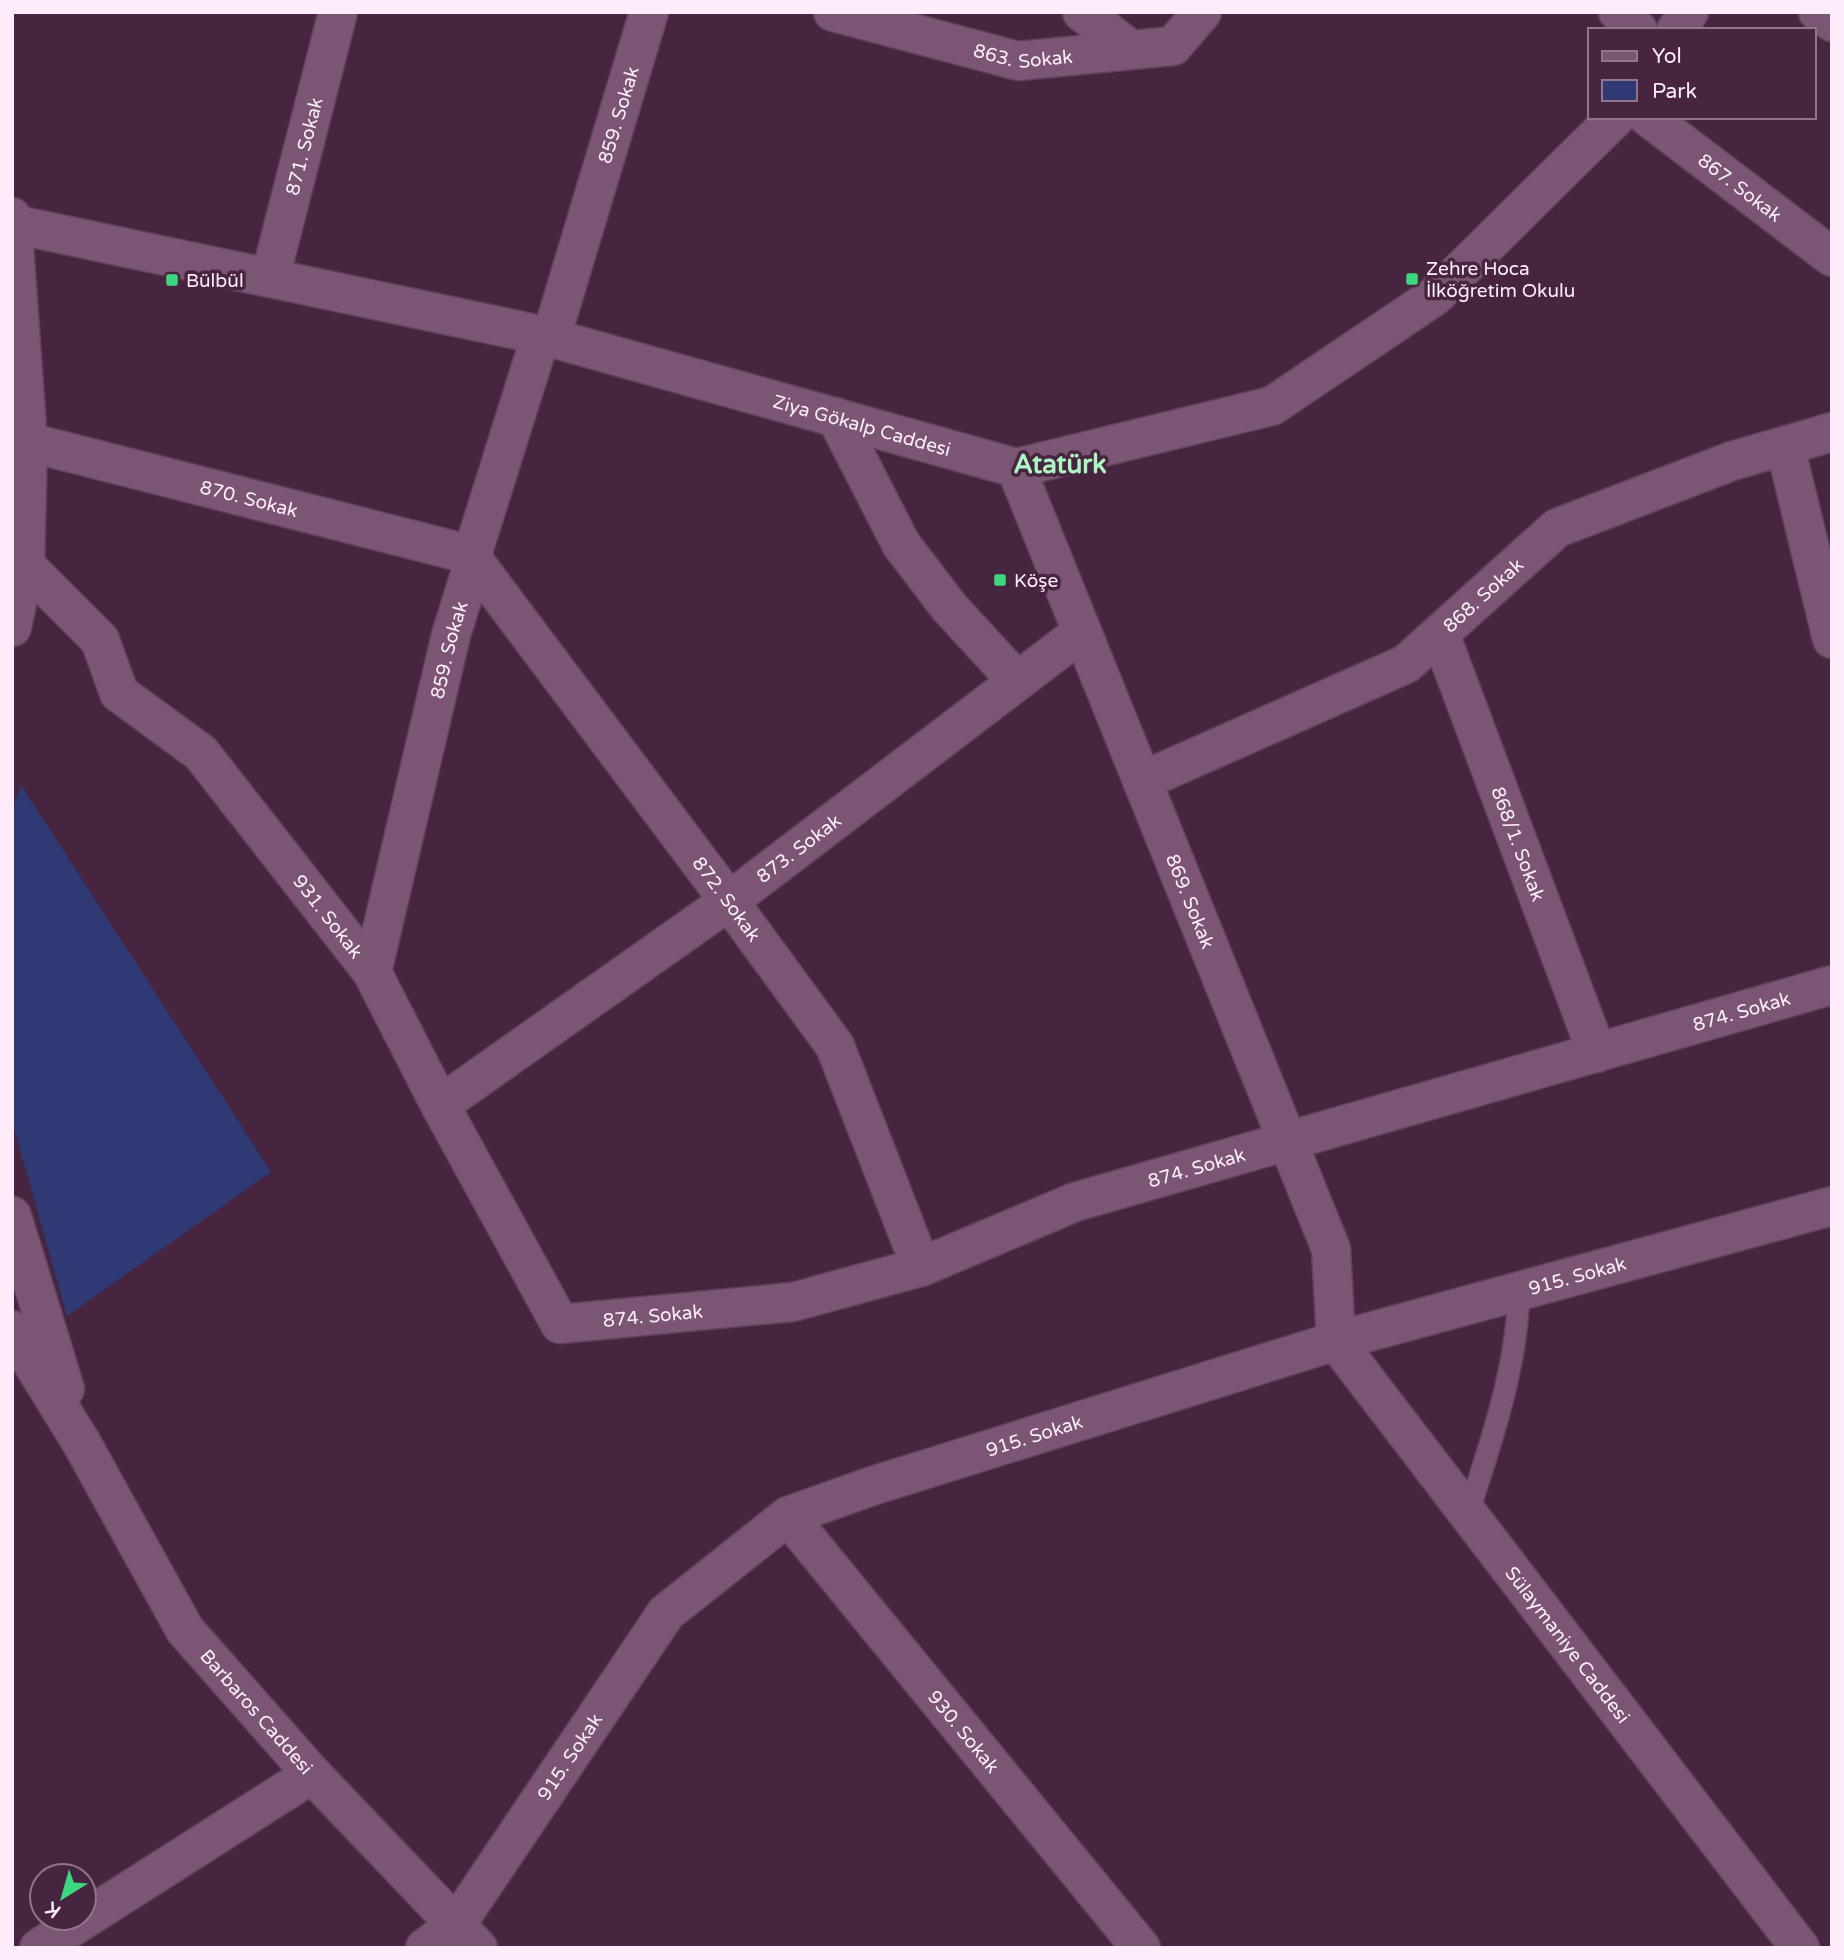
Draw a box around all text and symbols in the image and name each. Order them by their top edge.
legend [1588,28,1816,119]
street label: 863. Sokak [971,40,1074,73]
text: Yol [1652,44,1682,69]
street label: 859. Sokak [594,64,644,166]
text: Park [1652,79,1697,104]
street label: 871. Sokak [282,95,328,198]
street label: 867. Sokak [1694,149,1786,227]
place label: Zehre Hoca İlköğretim Okulu [1426,258,1575,302]
place label: Bülbül [186,270,244,292]
marker: Zehre Hoca İlköğretim Okulu [1404,271,1420,287]
marker: Bülbül [164,272,180,288]
street label: Ziya Gökalp Caddesi [770,391,953,461]
district label: Atatürk [1014,449,1106,480]
street label: 870. Sokak [198,476,300,522]
street label: 868. Sokak [1439,554,1528,637]
place label: Köşe [1014,570,1058,592]
marker: Köşe [992,572,1008,588]
street label: 859. Sokak [426,599,473,701]
street label: 868/1. Sokak [1486,784,1549,904]
street label: 873. Sokak [752,810,846,888]
street label: 869. Sokak [1161,851,1219,952]
street label: 872. Sokak [688,853,765,946]
street label: 931. Sokak [288,871,367,963]
street label: 874. Sokak [1690,988,1793,1036]
street label: 874. Sokak [1145,1144,1248,1193]
street label: 915. Sokak [1526,1253,1629,1300]
street label: 874. Sokak [602,1301,704,1332]
street label: 915. Sokak [983,1411,1085,1462]
street label: Sülaymaniye Caddesi [1500,1562,1634,1728]
street label: Barbaros Caddesi [195,1645,317,1779]
street label: 930. Sokak [923,1686,1003,1778]
street label: 915. Sokak [533,1710,607,1805]
north arrow [28,1862,98,1932]
text: K [41,1897,65,1922]

